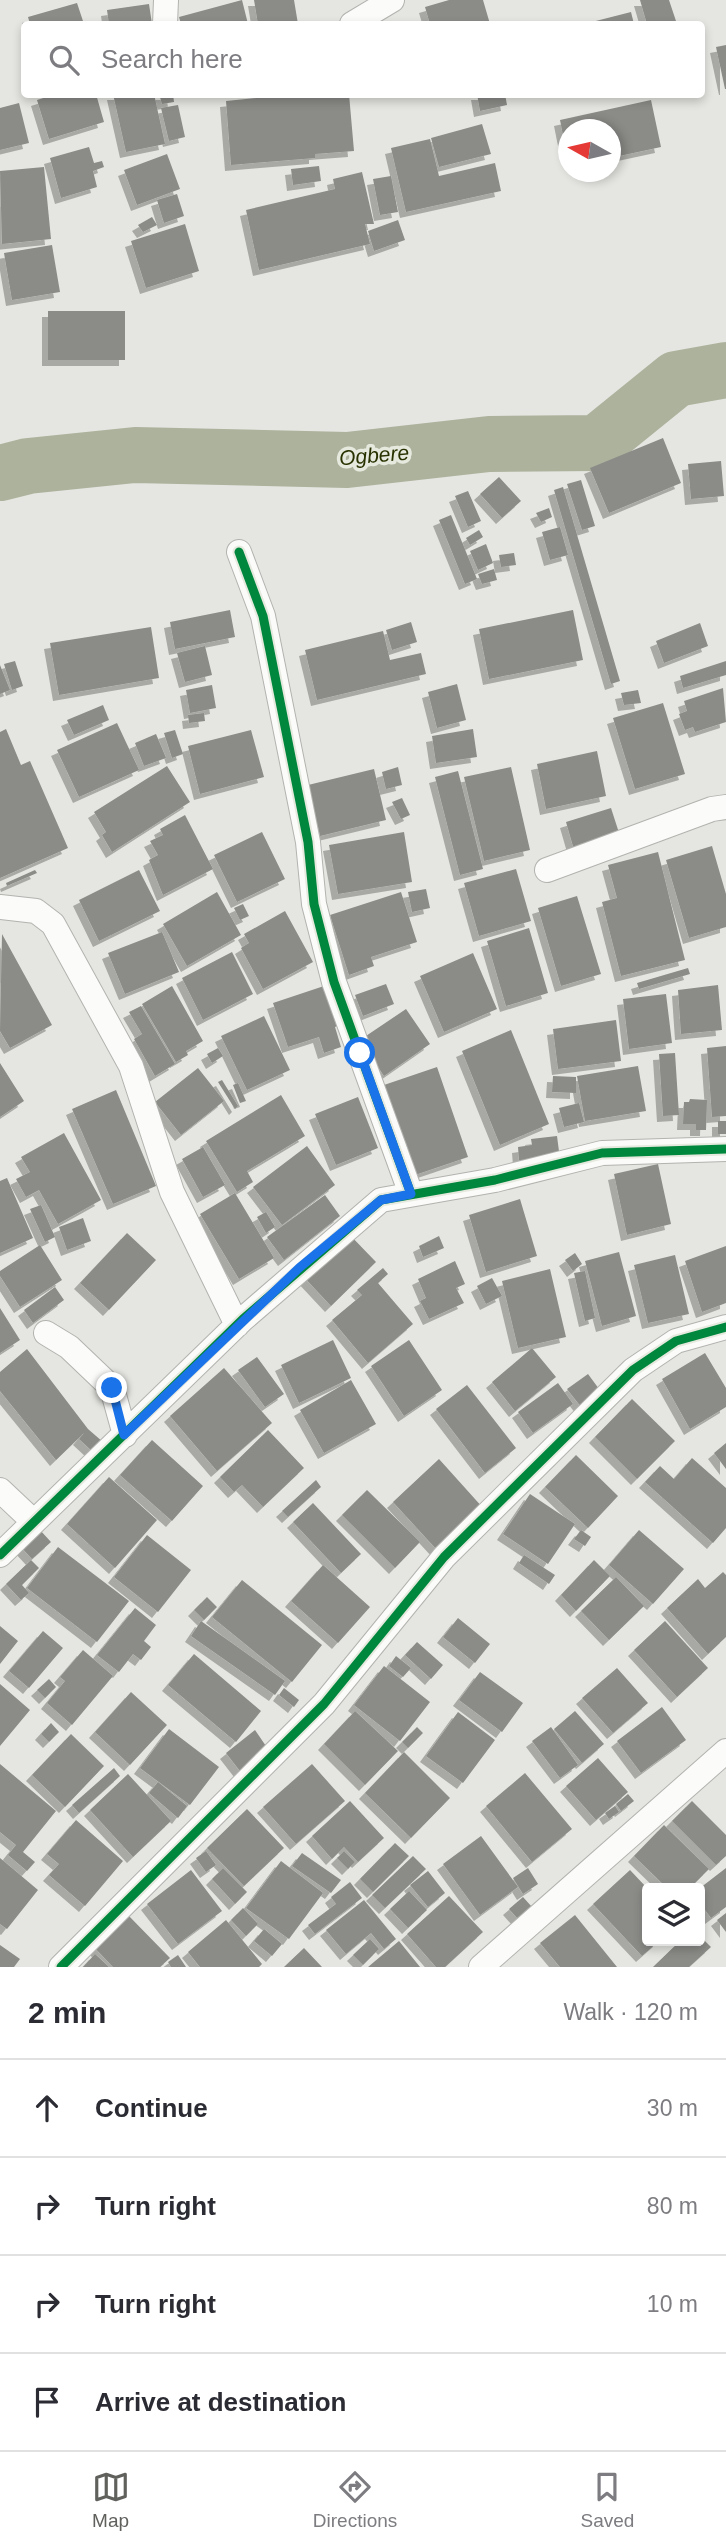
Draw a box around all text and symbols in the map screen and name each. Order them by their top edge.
search box [21,21,705,98]
icon: search [45,41,83,79]
text: Search here [101,44,243,74]
north arrow [558,119,621,182]
water label: Ogbere [338,440,410,470]
route start [344,1037,375,1068]
route end [96,1372,127,1403]
map controls [642,1883,705,1946]
button: layers [642,1883,705,1946]
text: 2 min [28,1996,106,2029]
text: Walk · 120 m [563,1999,698,2025]
icon: ahead [28,2089,66,2127]
text: Continue [95,2093,208,2123]
text: 30 m [647,2095,698,2121]
icon: right [28,2187,66,2225]
text: Turn right [95,2191,216,2221]
text: 80 m [647,2193,698,2219]
icon: right [28,2285,66,2323]
text: Turn right [95,2289,216,2319]
text: 10 m [647,2291,698,2317]
icon: arrive [28,2383,66,2421]
text: Arrive at destination [95,2387,346,2417]
tab: Map [92,2468,130,2532]
tab: Directions [313,2468,397,2532]
tab: Saved [580,2468,634,2532]

